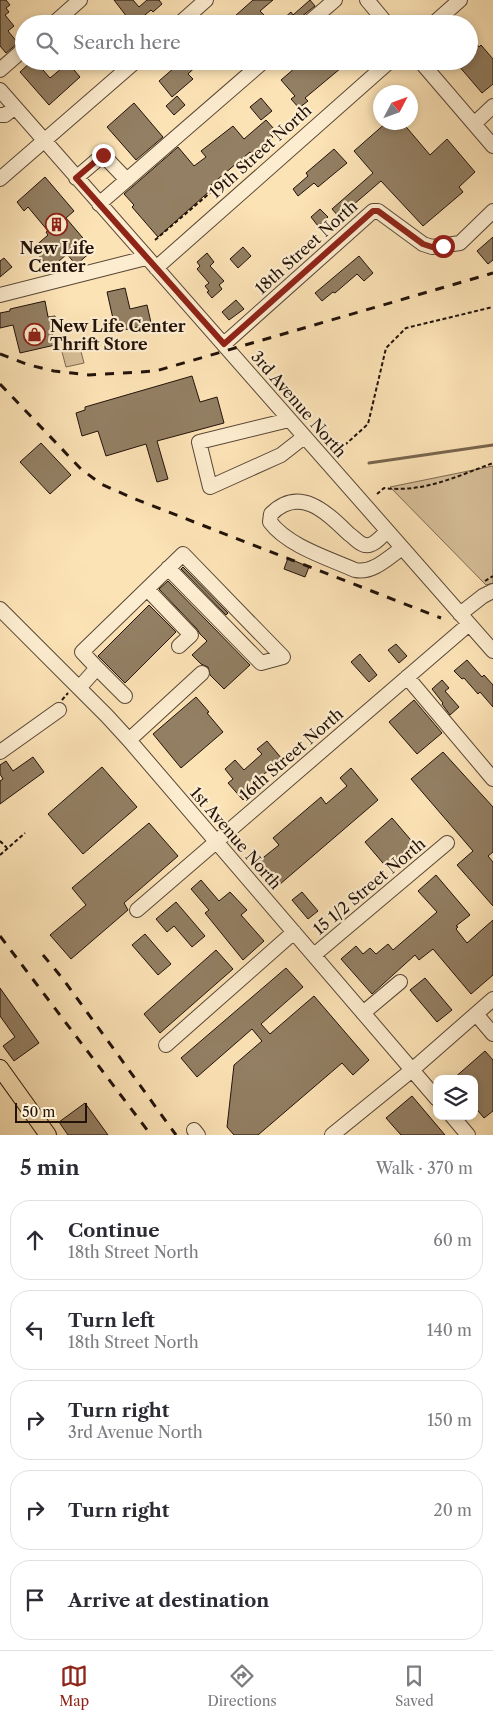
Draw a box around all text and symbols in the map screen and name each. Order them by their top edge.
search box [15,15,478,70]
icon: search [33,29,61,57]
text: Search here [73,31,181,54]
north arrow [373,85,418,130]
street label: 19th Street North [205,100,315,202]
route end [92,144,115,167]
street label: 18th Street North [251,196,361,298]
building icon: New Life Center [45,212,69,236]
route start [432,235,455,258]
place label: New Life Center [20,238,95,276]
place label: New Life Center Thrift Store [50,316,186,354]
shop icon: New Life Center Thrift Store [22,323,46,347]
street label: 3rd Avenue North [247,347,351,461]
street label: 16th Street North [235,704,347,804]
street label: 1st Avenue North [186,783,286,893]
street label: 15 1/2 Street North [309,833,429,939]
map controls [433,1075,478,1120]
button: layers [433,1075,478,1120]
scale bar [15,1100,88,1123]
text: 50 m [22,1103,55,1121]
text: 5 min [20,1155,80,1180]
text: Walk · 370 m [376,1158,473,1178]
text: Continue [68,1219,160,1242]
icon: ahead [21,1226,49,1254]
text: 60 m [433,1230,472,1250]
text: 18th Street North [68,1242,199,1262]
text: Turn left [68,1309,155,1332]
icon: left [21,1316,49,1344]
text: 140 m [427,1320,472,1340]
text: 18th Street North [68,1332,199,1352]
text: Turn right [68,1399,169,1422]
icon: right [21,1406,49,1434]
text: 150 m [427,1410,472,1430]
text: 3rd Avenue North [68,1422,203,1442]
icon: right [21,1496,49,1524]
text: Turn right [68,1499,169,1522]
text: 20 m [433,1500,472,1520]
icon: arrive [21,1586,49,1614]
text: Arrive at destination [68,1589,269,1612]
tab: Map [59,1662,89,1710]
tab: Directions [207,1662,277,1710]
tab: Saved [395,1662,434,1710]

